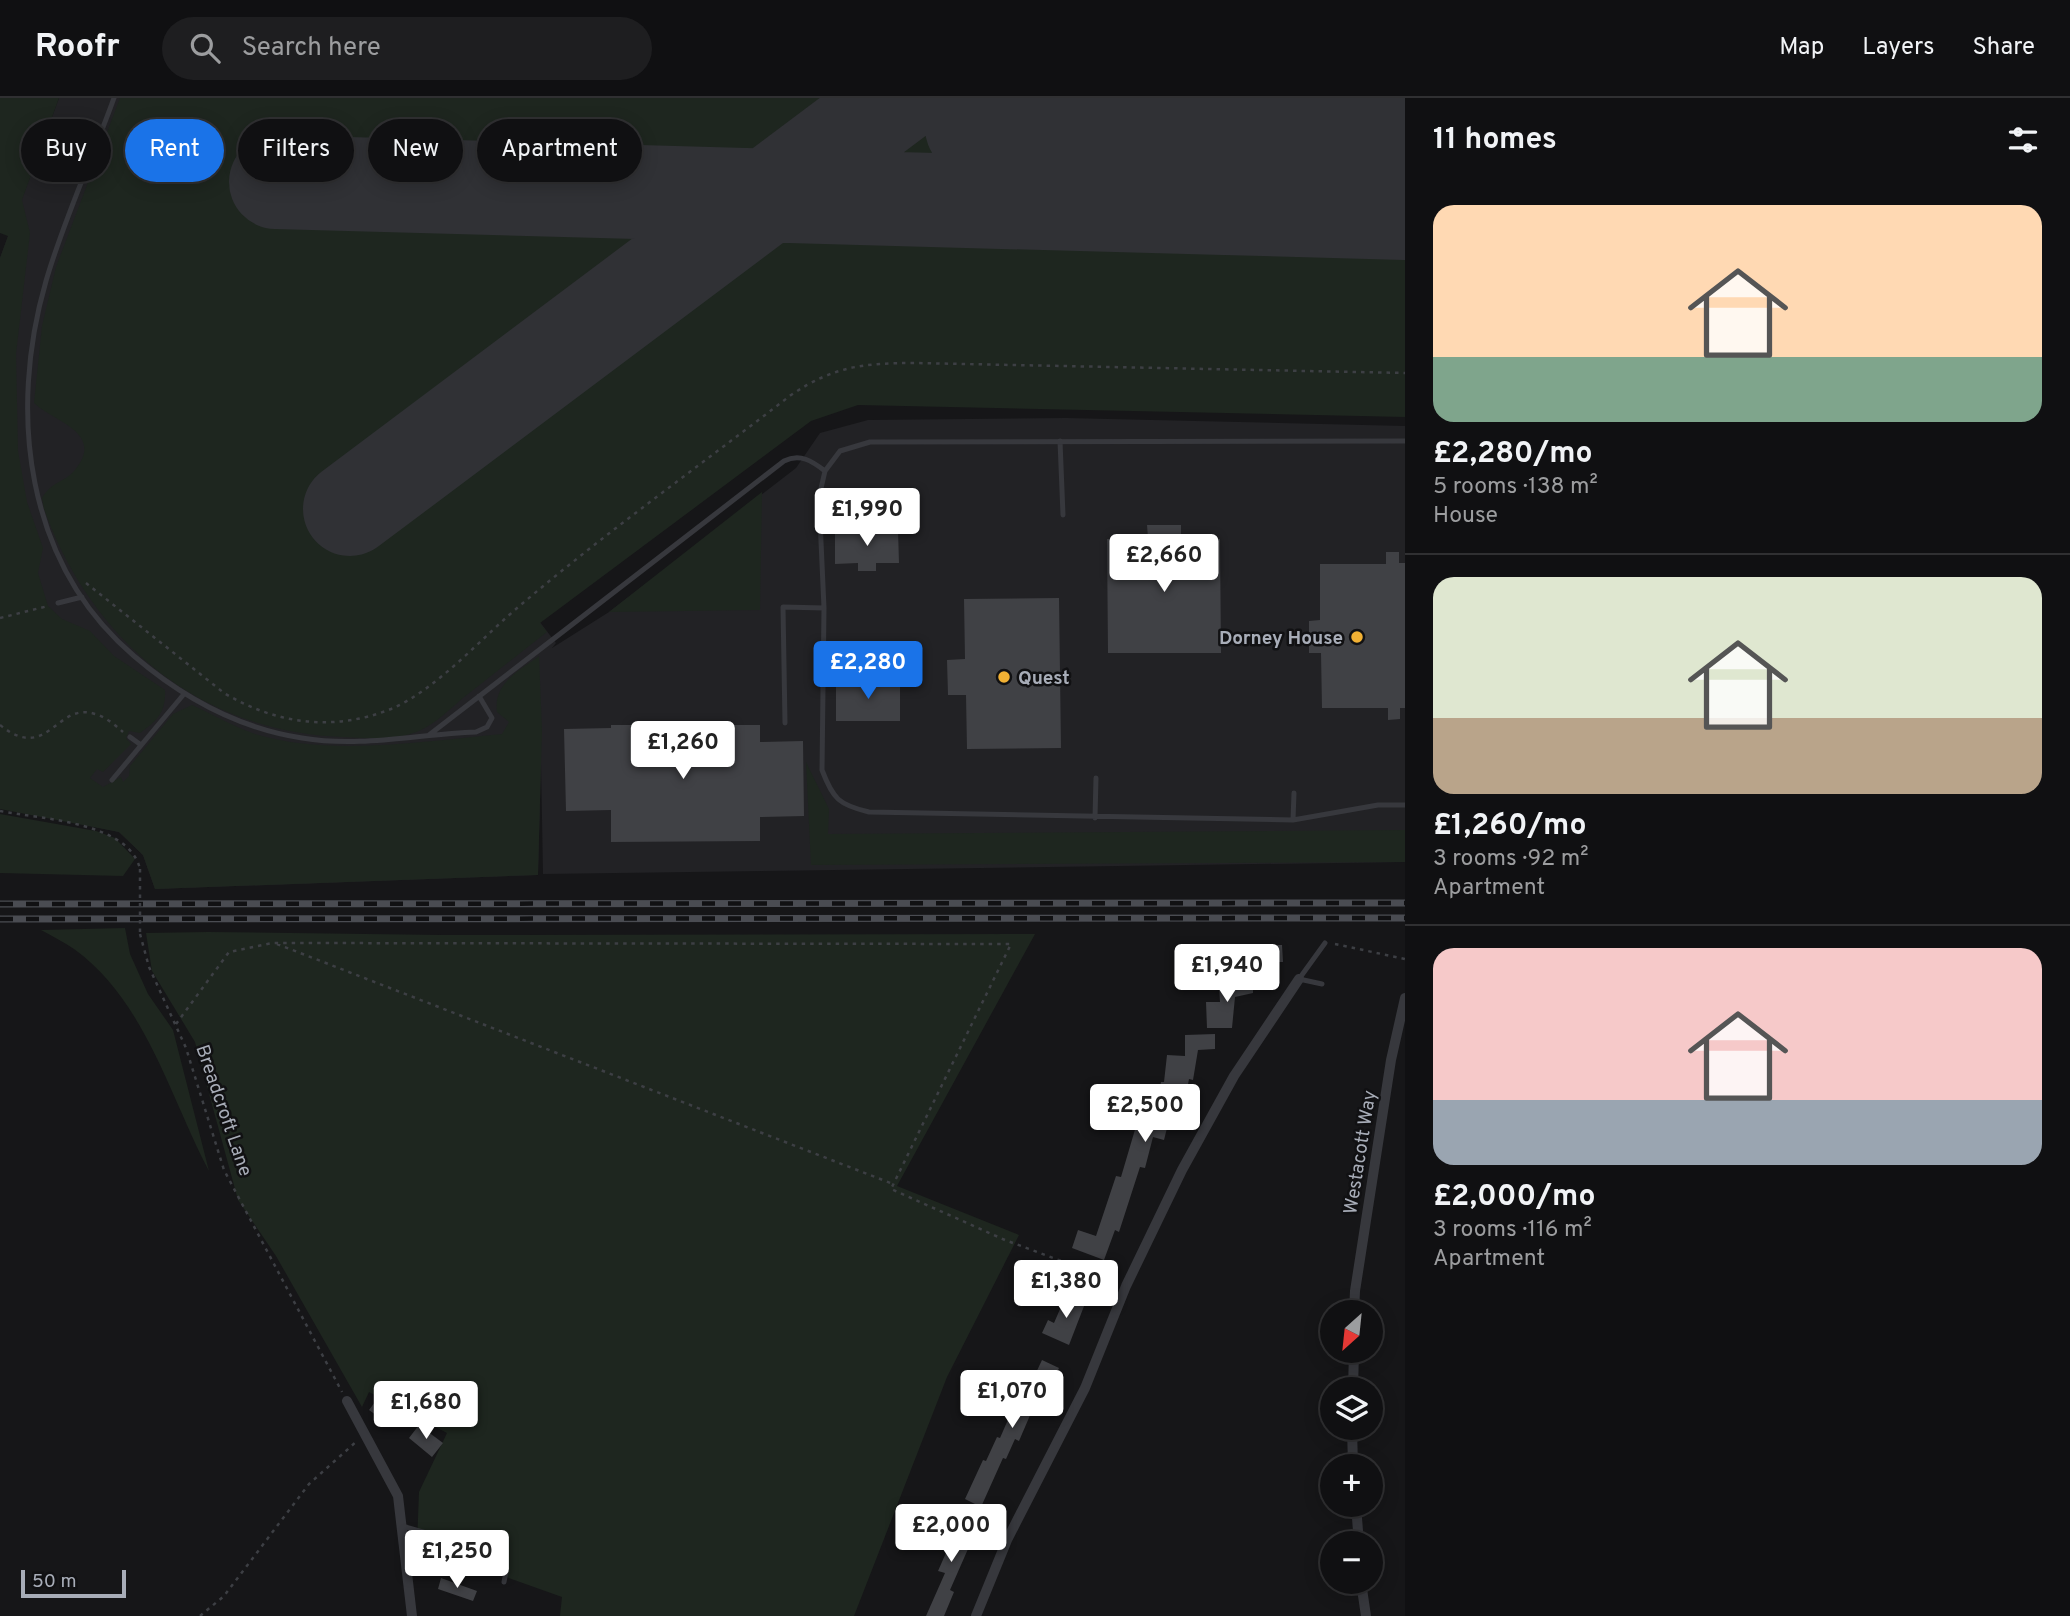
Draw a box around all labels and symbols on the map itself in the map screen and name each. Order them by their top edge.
pin: £1,990 [810,489,924,548]
pin: £2,660 [1107,534,1221,594]
place label: Dorney House [1219,627,1343,651]
marker: Dorney House [1349,629,1365,645]
pin: £2,280 [811,642,925,701]
place label: Quest [1018,667,1070,691]
marker: Quest [996,669,1012,685]
pin: £1,260 [626,722,740,781]
pin: £1,940 [1170,944,1284,1004]
street label: Breadcroft Lane [189,1042,257,1180]
pin: £2,500 [1088,1084,1202,1144]
street label: Westacott Way [1339,1089,1383,1216]
pin: £1,380 [1009,1260,1123,1320]
north arrow [1320,1300,1382,1363]
pin: £1,070 [955,1370,1069,1430]
pin: £1,680 [369,1382,483,1441]
pin: £2,000 [894,1504,1008,1564]
pin: £1,250 [400,1530,514,1590]
scale bar [21,1567,126,1599]

